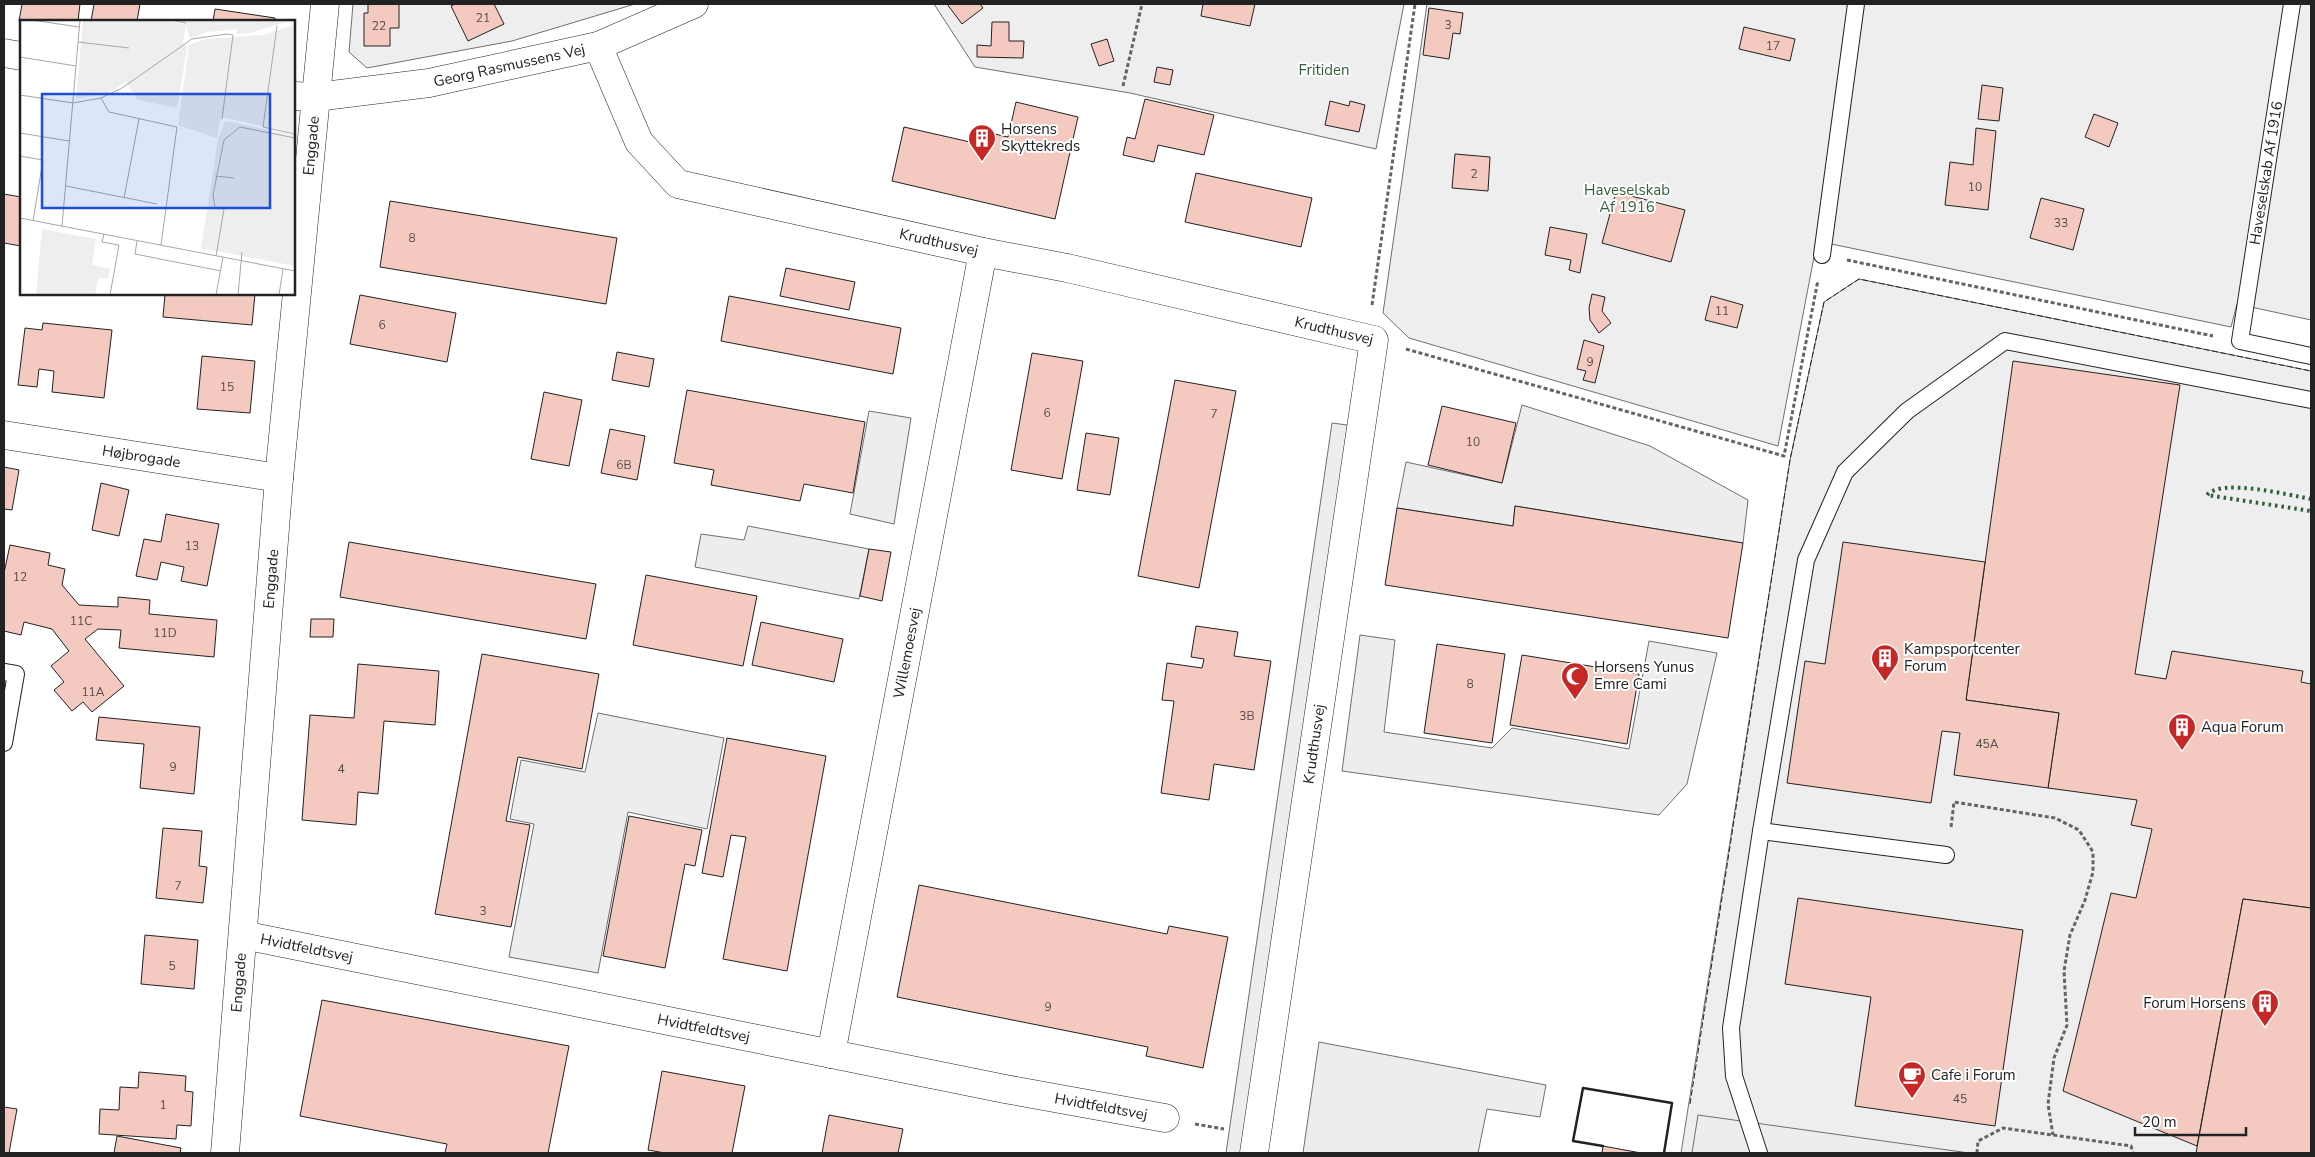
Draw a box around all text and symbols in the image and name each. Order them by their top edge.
house number: 21 [476,10,490,26]
house number: 3 [1444,17,1452,33]
house number: 22 [372,18,386,34]
inset map [20,20,295,295]
house number: 17 [1766,38,1780,54]
street label: Georg Rasmussens Vej [432,39,587,92]
park label: Fritiden [1299,60,1349,80]
street label: Haveselskab Af 1916 [2245,100,2287,246]
street label: Enggade [298,115,324,176]
place label: Horsens Skyttekreds [1001,119,1080,156]
building icon: Horsens Skyttekreds [967,123,997,162]
house number: 2 [1470,166,1478,182]
house number: 10 [1968,179,1982,195]
park label: Haveselskab Af 1916 [1584,180,1670,217]
house number: 33 [2054,215,2068,231]
street label: Krudthusvej [897,224,980,261]
house number: 8 [408,230,416,246]
house number: 11 [1715,303,1729,319]
street label: Krudthusvej [1293,312,1375,350]
house number: 6 [378,317,386,333]
house number: 9 [1586,354,1594,370]
house number: 15 [220,379,234,395]
house number: 6 [1043,405,1051,421]
house number: 7 [1210,406,1218,422]
house number: 10 [1466,434,1480,450]
street label: Højbrogade [101,440,182,472]
house number: 6B [616,457,632,473]
house number: 13 [185,538,199,554]
street label: Enggade [259,548,283,609]
house number: 12 [13,569,27,585]
street label: Willemoesvej [889,606,925,700]
house number: 11C [70,613,92,629]
house number: 11D [153,625,177,641]
place label: Kampsportcenter Forum [1904,639,2021,676]
building icon: Kampsportcenter Forum [1870,643,1900,682]
place label: Horsens Yunus Emre Cami [1594,657,1694,694]
mosque icon: Horsens Yunus Emre Cami [1560,661,1590,700]
house number: 8 [1466,676,1474,692]
house number: 11A [81,684,105,700]
street label: Krudthusvej [1299,703,1329,785]
house number: 3B [1239,708,1255,724]
building icon: Aqua Forum [2167,712,2197,751]
place label: Aqua Forum [2201,717,2284,737]
house number: 45A [1975,736,1999,752]
house number: 9 [169,759,177,775]
house number: 4 [337,761,345,777]
house number: 7 [174,878,182,894]
house number: 3 [479,903,487,919]
street label: Hvidtfeldtsvej [259,929,355,967]
street label: Enggade [226,952,251,1013]
house number: 5 [168,958,176,974]
building icon: Forum Horsens [2250,988,2280,1027]
place label: Forum Horsens [2143,993,2246,1013]
house number: 9 [1044,999,1052,1015]
street label: Hvidtfeldtsvej [656,1009,752,1047]
cafe icon: Cafe i Forum [1897,1060,1927,1099]
place label: Cafe i Forum [1931,1065,2016,1085]
street label: Hvidtfeldtsvej [1053,1088,1149,1125]
house number: 45 [1953,1091,1967,1107]
house number: 1 [159,1097,167,1113]
scale bar [2135,1104,2246,1136]
text: 20 m [2142,1112,2177,1132]

